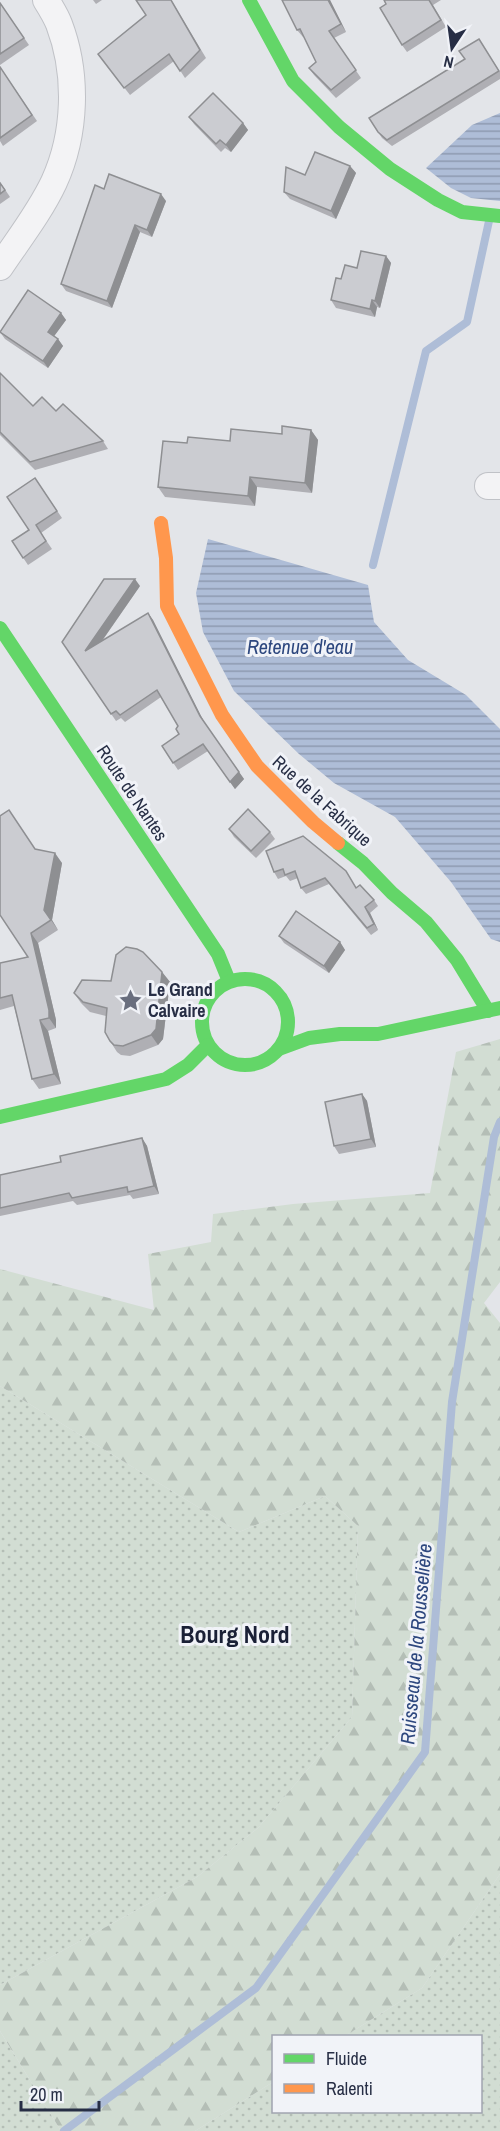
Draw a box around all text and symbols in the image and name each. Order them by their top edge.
north arrow [422,18,482,78]
text: N [442,51,456,74]
water label: Retenue d'eau [247,633,353,660]
street label: Route de Nantes [91,740,174,846]
street label: Rue de la Fabrique [267,749,377,852]
place label: Le Grand Calvaire [148,977,213,1023]
place icon: Le Grand Calvaire [117,987,143,1013]
water label: Ruisseau de la Rousselière [393,1542,438,1745]
district label: Bourg Nord [180,1618,290,1650]
legend [272,2035,482,2113]
text: Fluide [326,2046,367,2071]
scale bar [21,2074,99,2112]
text: Ralenti [326,2076,373,2101]
text: 20 m [30,2082,63,2107]

